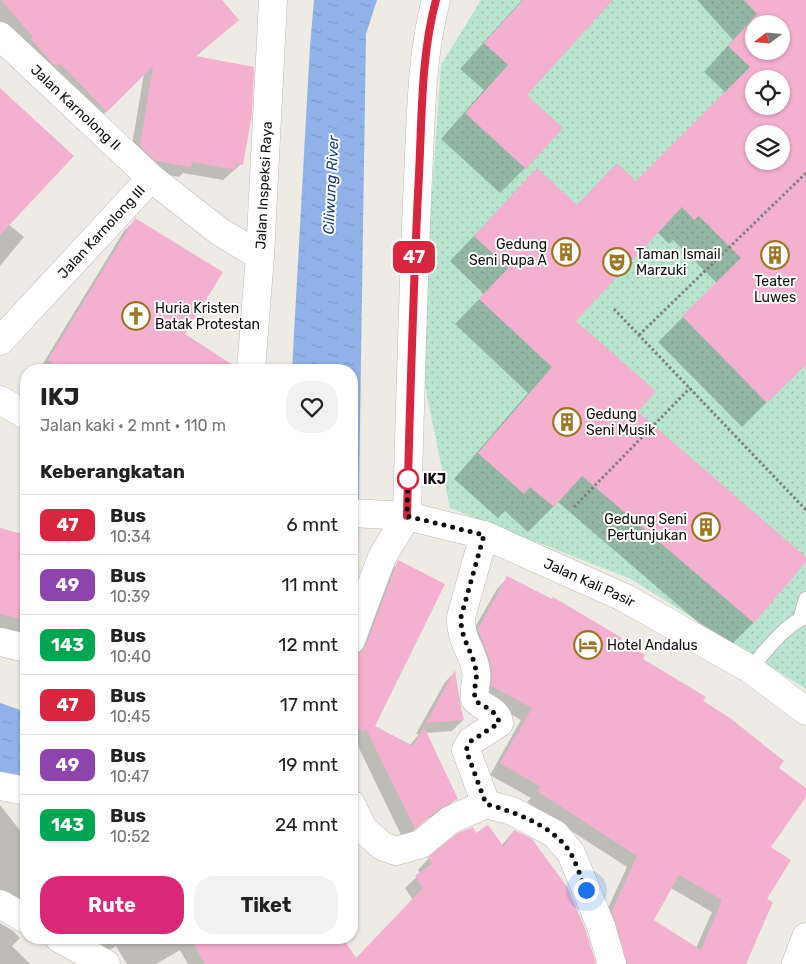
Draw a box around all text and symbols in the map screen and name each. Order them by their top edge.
north arrow [745,15,790,60]
map controls [745,15,790,170]
street label: Jalan Karnolong II [27,61,124,154]
button: locate [745,70,790,115]
street label: Jalan Inspeksi Raya [252,121,276,250]
button: layers [745,125,790,170]
water label: Ciliwung River [319,134,343,235]
street label: Jalan Karnolong III [54,182,149,282]
place label: Gedung Seni Rupa A [469,236,548,269]
building icon: Gedung Seni Rupa A [551,237,581,267]
building icon: Teater Luwes [760,240,790,270]
line badge: 47 [392,241,436,273]
text: 47 [403,246,425,268]
place label: Taman Ismail Marzuki [636,246,721,279]
theatre icon: Taman Ismail Marzuki [602,247,632,277]
place label: Teater Luwes [754,273,796,306]
place label: Huria Kristen Batak Protestan [155,300,260,333]
church icon: Huria Kristen Batak Protestan [121,301,151,331]
button: heart [286,381,338,433]
text: IKJ [40,383,80,411]
place label: Gedung Seni Musik [586,406,656,439]
building icon: Gedung Seni Musik [552,407,582,437]
text: Jalan kaki · 2 mnt · 110 m [40,416,226,435]
text: Keberangkatan [40,460,185,483]
marker: IKJ [397,468,419,490]
place label: IKJ [423,471,446,488]
text: Bus [110,504,146,527]
place label: Gedung Seni Pertunjukan [604,511,687,544]
building icon: Gedung Seni Pertunjukan [691,512,721,542]
text: 6 mnt [286,513,338,536]
text: 47 [56,514,79,536]
text: 10:34 [110,527,151,546]
street label: Jalan Kali Pasir [541,555,639,611]
text: Bus [110,564,146,587]
text: 11 mnt [281,573,338,596]
text: 49 [56,574,79,596]
text: 10:39 [110,587,150,606]
text: Bus [110,624,146,647]
hotel icon: Hotel Andalus [573,630,603,660]
text: 12 mnt [278,633,338,656]
text: 143 [51,634,84,656]
place label: Hotel Andalus [607,637,698,654]
text: 10:40 [110,647,151,666]
text: Bus [110,684,146,707]
text: 17 mnt [280,693,338,716]
text: 47 [56,694,79,716]
text: 10:45 [110,707,151,726]
text: Bus [110,744,146,767]
text: 19 mnt [278,753,338,776]
text: 49 [56,754,79,776]
text: 10:47 [110,767,149,786]
text: Bus [110,804,146,827]
text: 24 mnt [275,813,338,836]
text: 143 [51,814,84,836]
text: 10:52 [110,827,150,846]
button: Rute [40,876,184,934]
button: Tiket [194,876,338,934]
your location [574,878,599,903]

